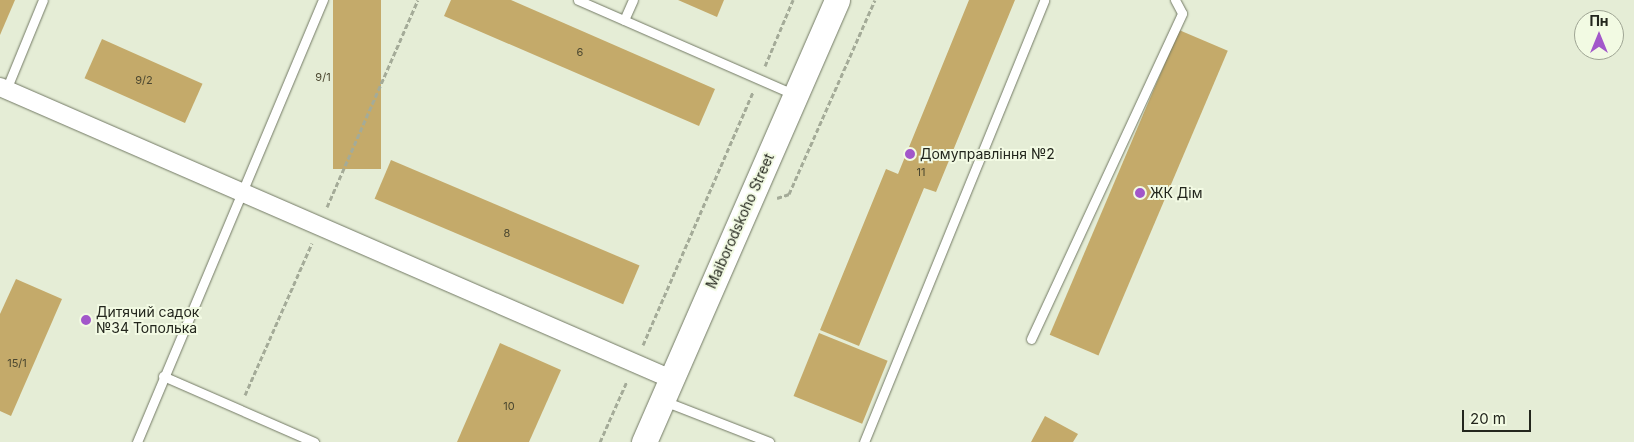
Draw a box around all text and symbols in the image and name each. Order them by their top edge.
north arrow [1574,10,1624,60]
text: Пн [1589,12,1609,29]
house number: 6 [577,45,583,59]
house number: 9/1 [315,70,331,84]
house number: 9/2 [135,73,153,87]
place label: Домуправління №2 [920,146,1055,162]
marker: Домуправління №2 [904,148,916,160]
street label: Maiborodskoho Street [703,151,777,291]
house number: 11 [917,165,925,179]
place label: ЖК Дім [1150,185,1202,201]
marker: ЖК Дім [1134,187,1146,199]
house number: 8 [504,226,510,240]
place label: Дитячий садок №34 Тополька [96,304,199,336]
marker: Дитячий садок №34 Тополька [80,314,92,326]
house number: 15/1 [7,356,27,370]
house number: 10 [503,399,515,413]
scale bar [1464,400,1533,432]
text: 20 m [1470,409,1506,428]

